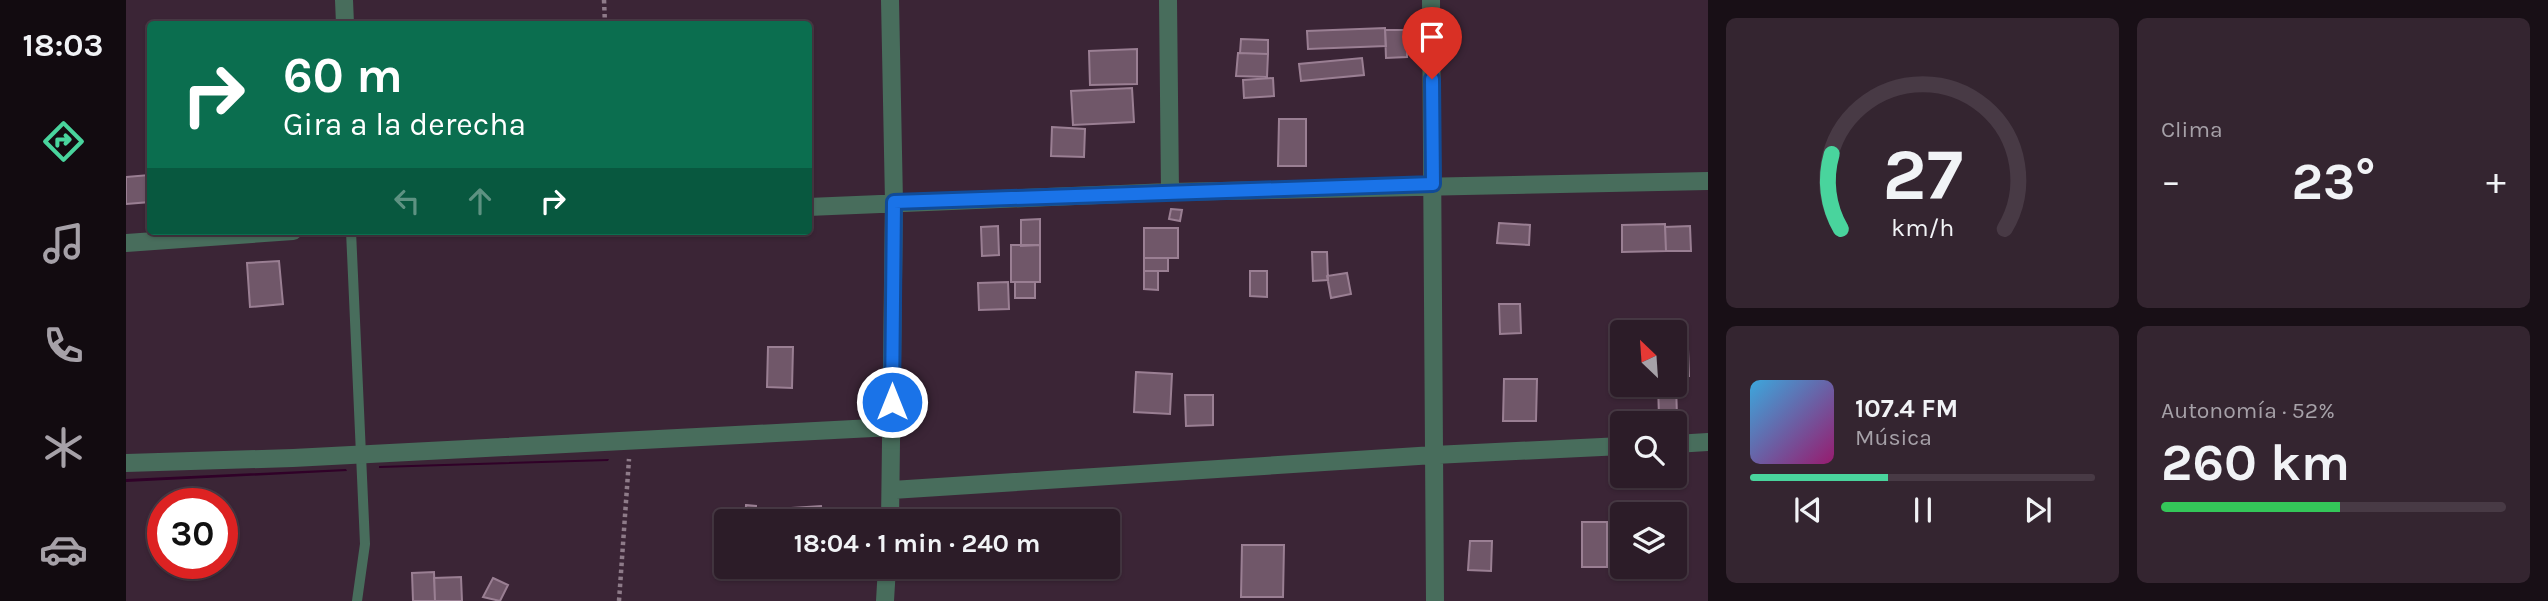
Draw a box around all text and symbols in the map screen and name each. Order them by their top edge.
pin [1402,7,1462,79]
icon: arrive [1413,18,1451,56]
text: 18:03 [23,27,103,64]
text: 60 m [283,47,403,104]
icon: right [168,49,259,140]
text: Gira a la derecha [283,106,526,143]
text: Clima [2161,116,2223,143]
icon: directions [39,117,88,166]
text: 27 [1882,132,1963,217]
text: 23° [2291,151,2376,212]
text: − [2161,159,2181,204]
text: + [2486,159,2506,204]
icon: left [388,182,426,220]
icon: ahead [461,182,499,220]
icon: right [534,182,572,220]
text: km/h [1891,213,1954,242]
icon: music [39,219,88,268]
north arrow [1610,320,1687,397]
map controls [1610,320,1687,579]
icon: phone [39,321,88,370]
position arrow [855,365,929,439]
text: 107.4 FM [1855,393,1958,424]
text: Autonomía · 52% [2161,397,2335,424]
button: search [1610,411,1687,488]
icon: climate [39,423,88,472]
text: Música [1855,424,1932,451]
text: 260 km [2161,432,2350,493]
speed limit sign: 30 [147,488,238,579]
icon: previous [1789,491,1827,529]
icon: pause [1904,491,1942,529]
icon: next [2019,491,2057,529]
button: layers [1610,502,1687,579]
icon: car [39,525,88,574]
text: 18:04 · 1 min · 240 m [794,528,1040,559]

